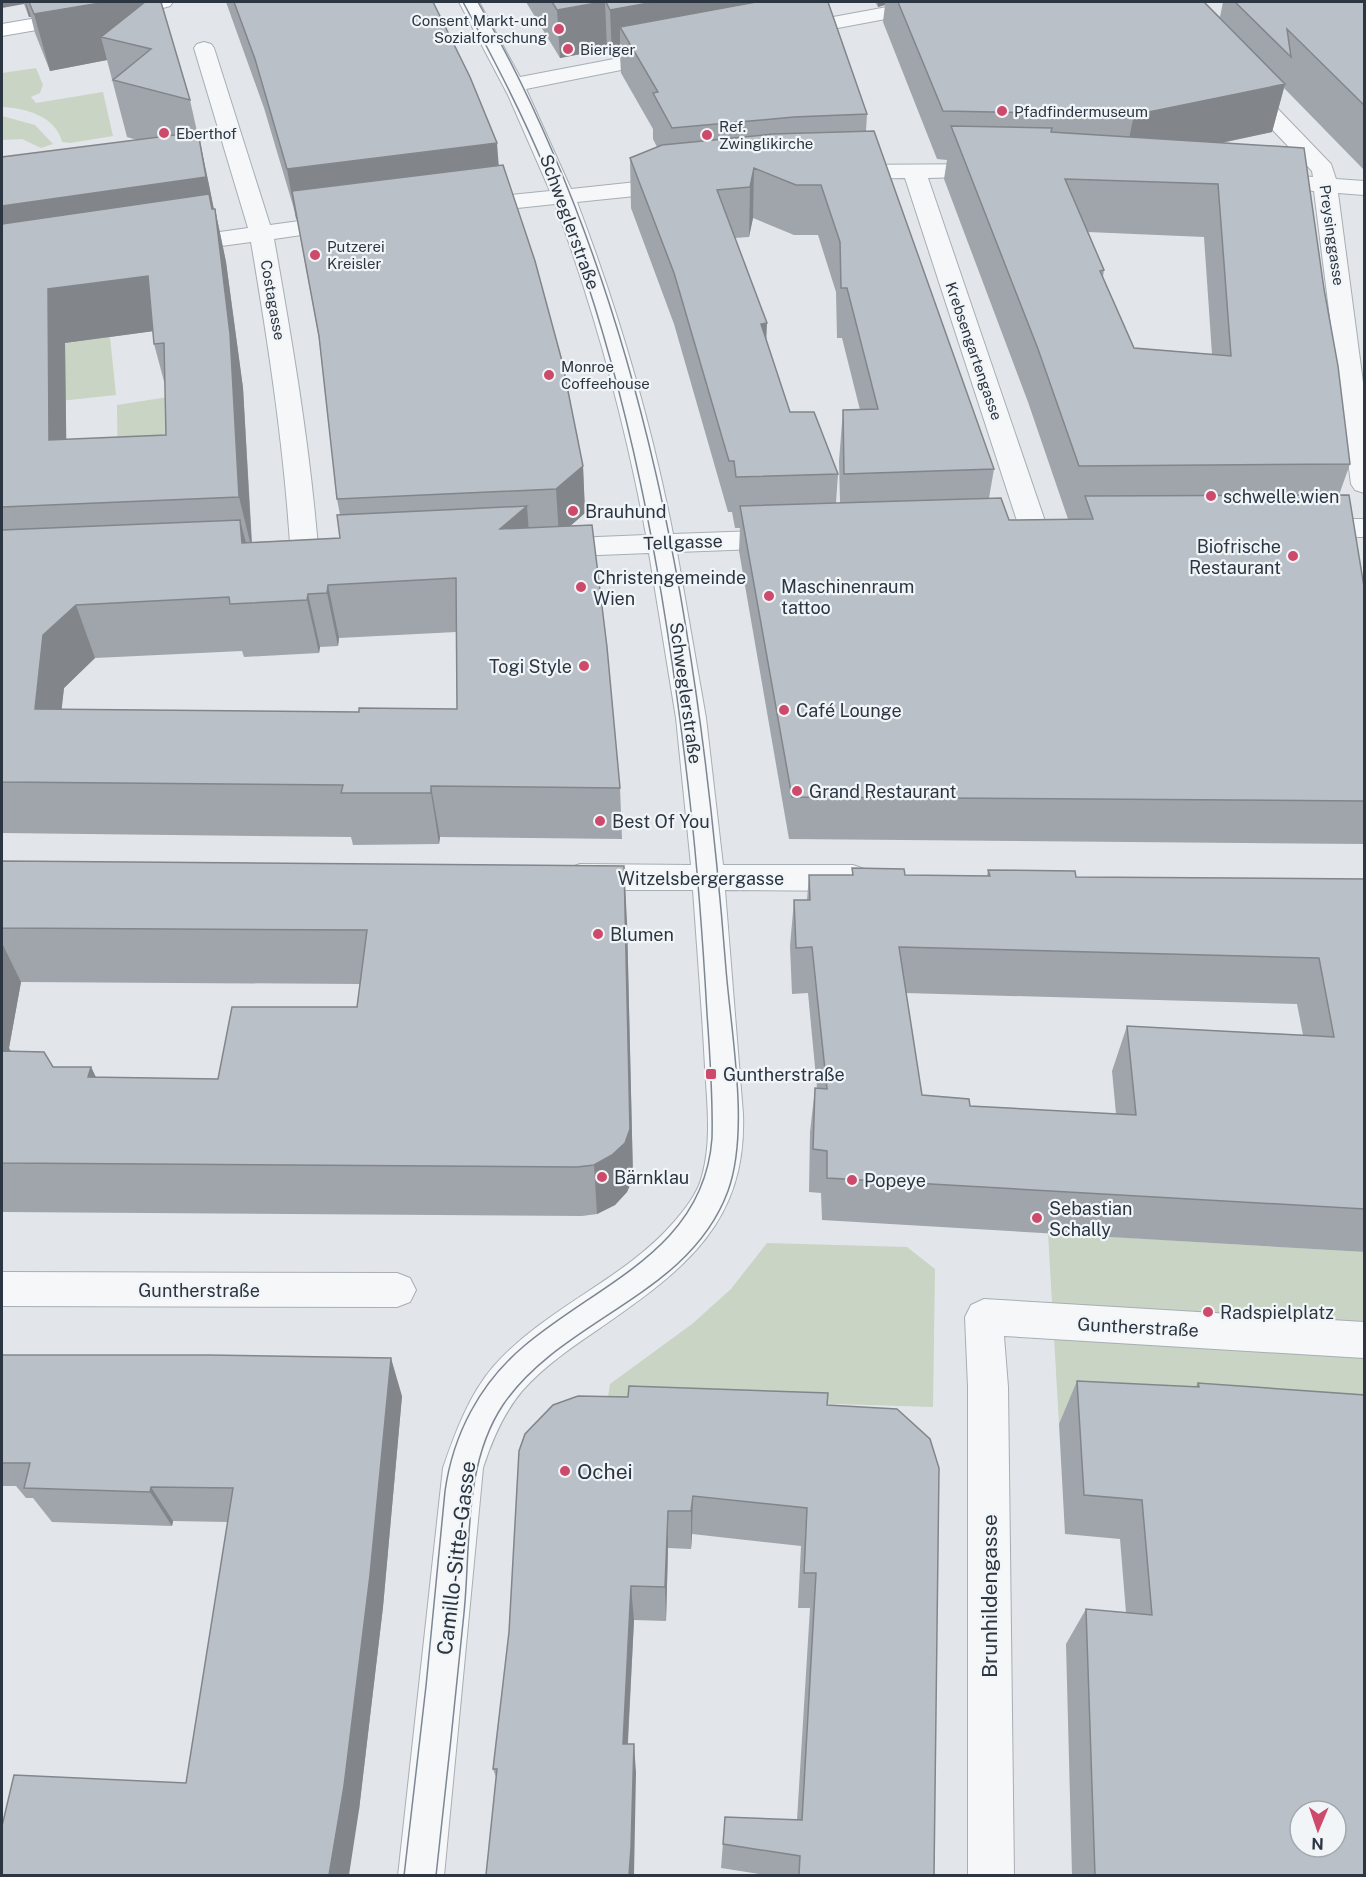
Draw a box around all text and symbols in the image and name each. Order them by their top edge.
place label: Consent Markt- und Sozialforschung [411,12,547,46]
marker: Consent Markt- und Sozialforschung [552,22,566,36]
place label: Bieriger [580,41,635,58]
marker: Bieriger [561,42,575,56]
place label: Pfadfindermuseum [1014,103,1148,120]
marker: Pfadfindermuseum [995,104,1009,118]
place label: Ref. Zwinglikirche [719,118,813,152]
place label: Eberthof [176,125,237,142]
marker: Eberthof [157,126,171,140]
marker: Ref. Zwinglikirche [700,128,714,142]
street label: Schweglerstraße [536,151,604,293]
street label: Preysinggasse [1317,183,1347,287]
place label: Putzerei Kreisler [327,238,385,272]
marker: Putzerei Kreisler [308,248,322,262]
street label: Costagasse [258,259,288,341]
street label: Krebsengartengasse [942,280,1006,422]
place label: Monroe Coffeehouse [561,358,650,392]
marker: Monroe Coffeehouse [542,368,556,382]
place label: schwelle.wien [1223,486,1339,507]
marker: schwelle.wien [1204,489,1218,503]
place label: Brauhund [585,501,666,522]
marker: Brauhund [566,504,580,518]
street label: Tellgasse [643,530,723,554]
place label: Biofrische Restaurant [1189,536,1281,578]
marker: Biofrische Restaurant [1286,549,1300,563]
place label: Christengemeinde Wien [593,567,746,609]
place label: Maschinenraum tattoo [781,576,914,618]
marker: Christengemeinde Wien [574,580,588,594]
marker: Maschinenraum tattoo [762,589,776,603]
street label: Schweglerstraße [666,621,706,765]
place label: Togi Style [489,656,572,677]
marker: Togi Style [577,659,591,673]
place label: Café Lounge [796,700,902,721]
marker: Café Lounge [777,703,791,717]
place label: Grand Restaurant [809,781,956,802]
marker: Grand Restaurant [790,784,804,798]
place label: Best Of You [612,811,710,832]
marker: Best Of You [593,814,607,828]
street label: Witzelsbergergasse [618,868,784,889]
place label: Blumen [610,924,674,945]
marker: Blumen [591,927,605,941]
place label: Guntherstraße [723,1064,845,1085]
marker: Guntherstraße [704,1067,718,1081]
place label: Bärnklau [614,1167,689,1188]
marker: Bärnklau [595,1170,609,1184]
place label: Popeye [864,1170,926,1191]
marker: Popeye [845,1173,859,1187]
place label: Sebastian Schally [1049,1198,1132,1240]
marker: Sebastian Schally [1030,1211,1044,1225]
street label: Guntherstraße [138,1280,260,1301]
place label: Radspielplatz [1220,1302,1334,1323]
marker: Radspielplatz [1201,1305,1215,1319]
street label: Guntherstraße [1077,1313,1199,1341]
place label: Ochei [577,1459,633,1484]
street label: Camillo-Sitte-Gasse [432,1460,480,1656]
marker: Ochei [558,1464,572,1478]
street label: Brunhildengasse [977,1514,1002,1678]
north arrow [1288,1799,1348,1859]
text: N [1311,1834,1324,1853]

